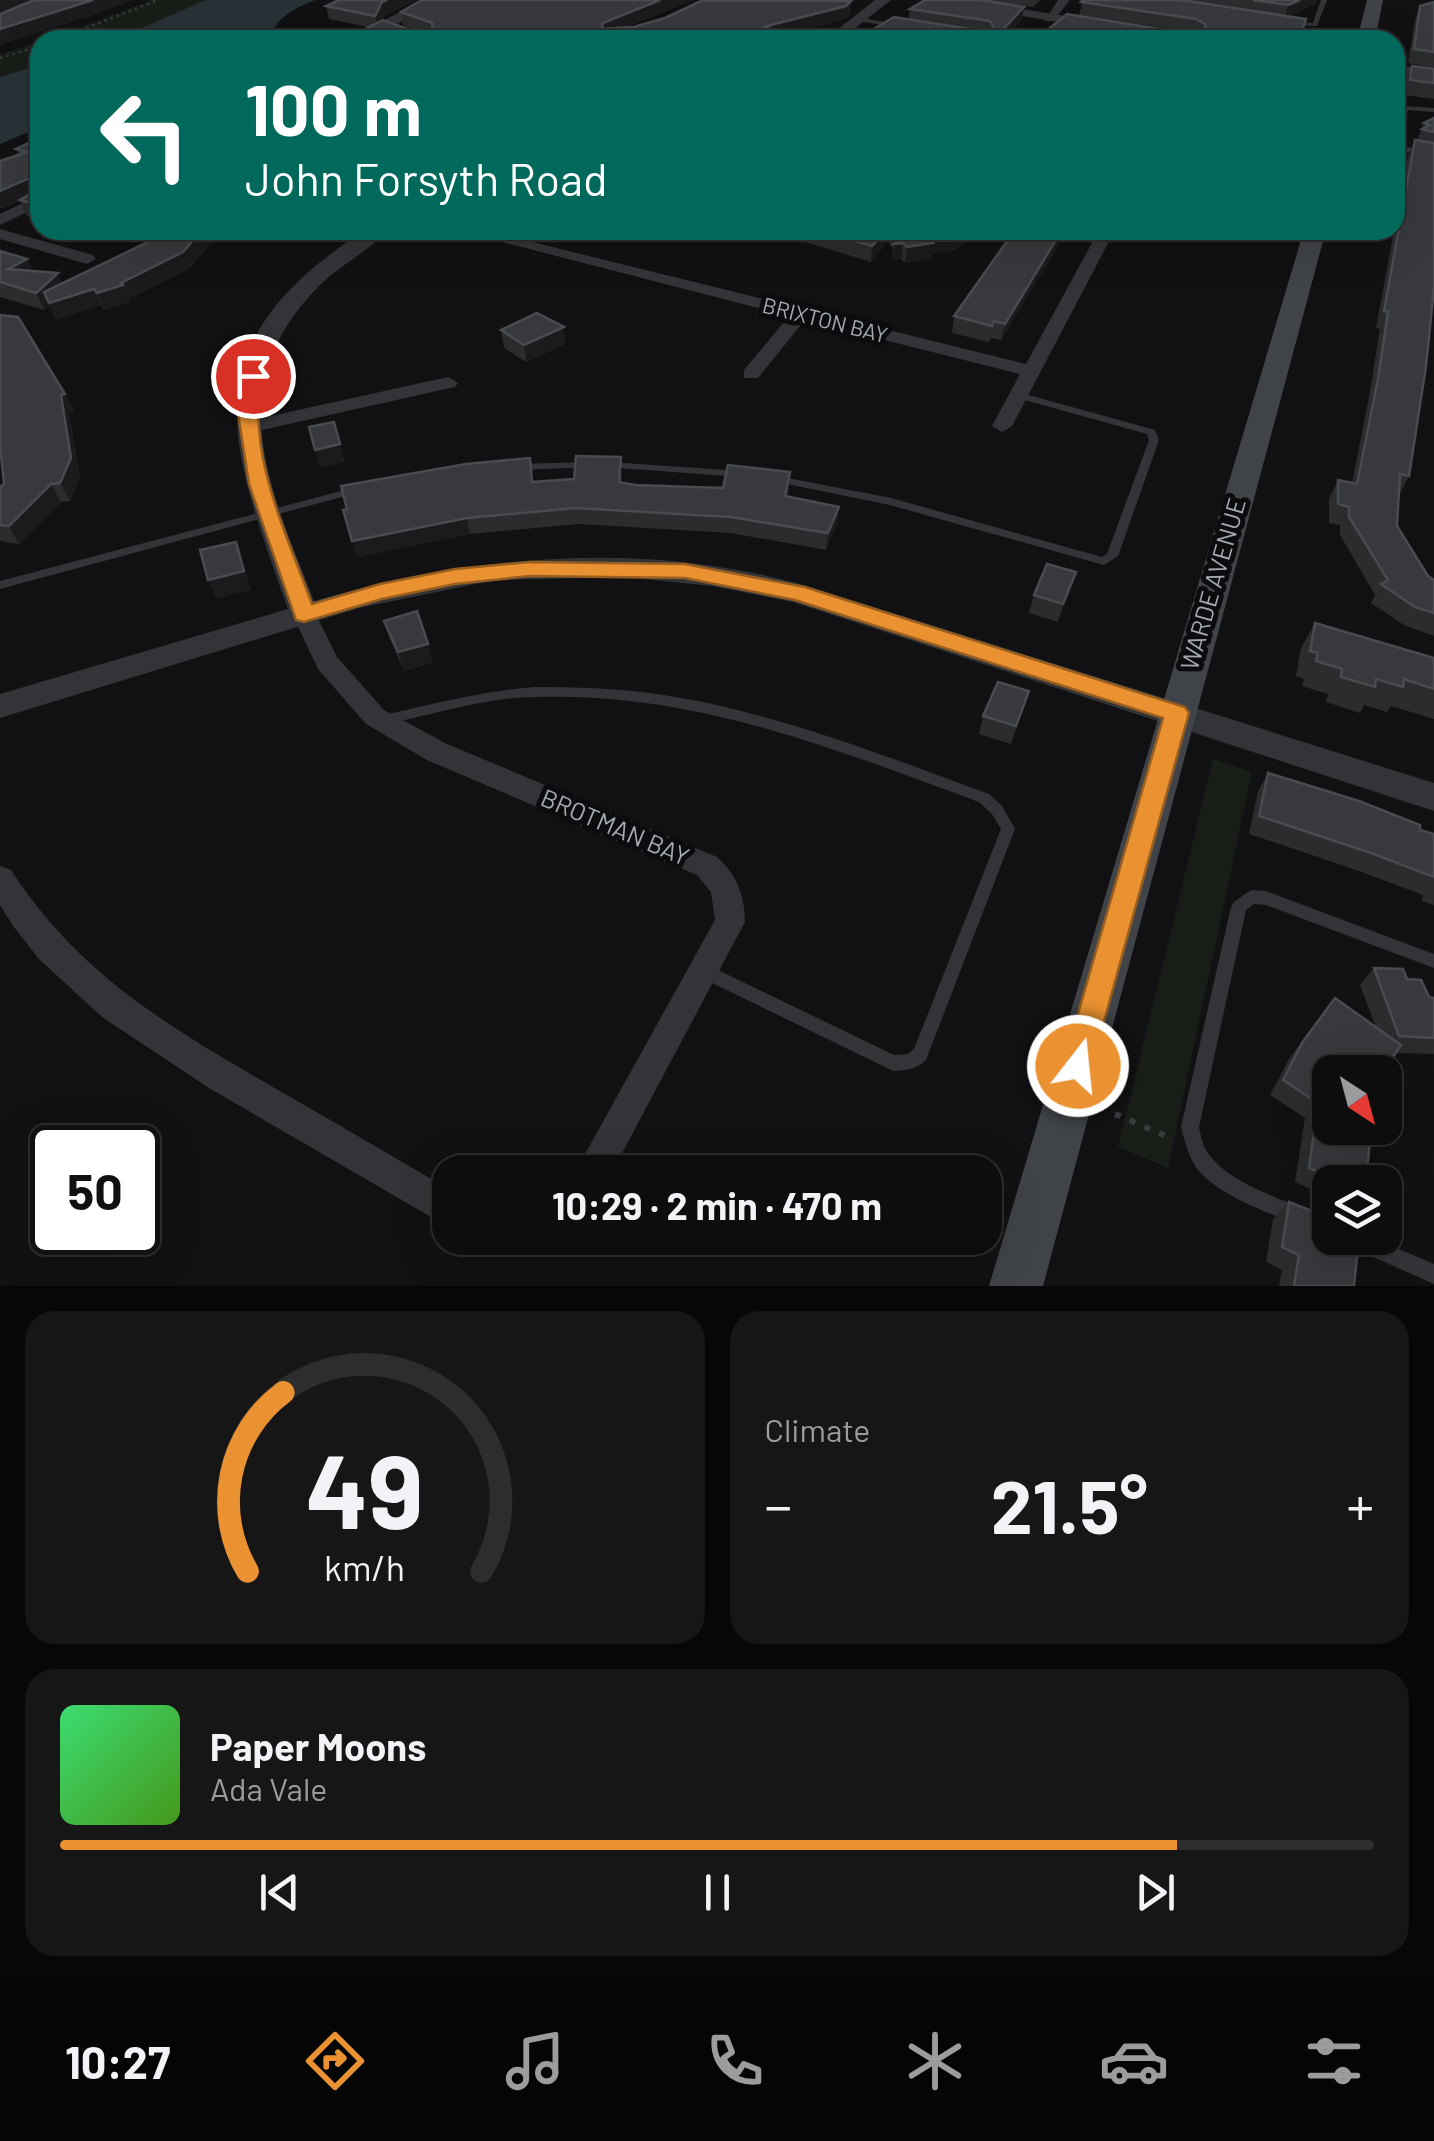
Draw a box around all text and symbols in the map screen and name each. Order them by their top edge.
text: 100 m [245,66,422,150]
icon: left [80,70,210,200]
text: John Forsyth Road [245,151,608,205]
street label: BRIXTON BAY [760,291,890,347]
pin [211,334,296,419]
icon: arrive [226,349,281,404]
street label: WARDE AVENUE [1173,494,1251,673]
street label: BROTMAN BAY [537,781,694,871]
position arrow [1026,1014,1130,1118]
north arrow [1312,1055,1402,1145]
map controls [1312,1055,1402,1255]
speed limit sign: 50 [30,1125,160,1255]
button: layers [1312,1165,1402,1255]
text: 10:29 · 2 min · 470 m [552,1182,882,1228]
text: Climate [765,1410,870,1448]
text: 49 [306,1425,424,1550]
text: 21.5° [991,1459,1148,1549]
text: − [765,1471,792,1537]
text: + [1346,1471,1374,1537]
text: km/h [324,1545,405,1588]
text: Paper Moons [210,1723,426,1769]
text: Ada Vale [210,1769,327,1807]
icon: previous [252,1865,307,1920]
icon: pause [690,1865,745,1920]
icon: next [1128,1865,1183,1920]
icon: directions [300,2026,370,2096]
icon: music [500,2026,570,2096]
icon: phone [700,2026,770,2096]
icon: climate [900,2026,970,2096]
icon: car [1099,2026,1169,2096]
icon: filters [1299,2026,1369,2096]
text: 10:27 [65,2034,170,2088]

